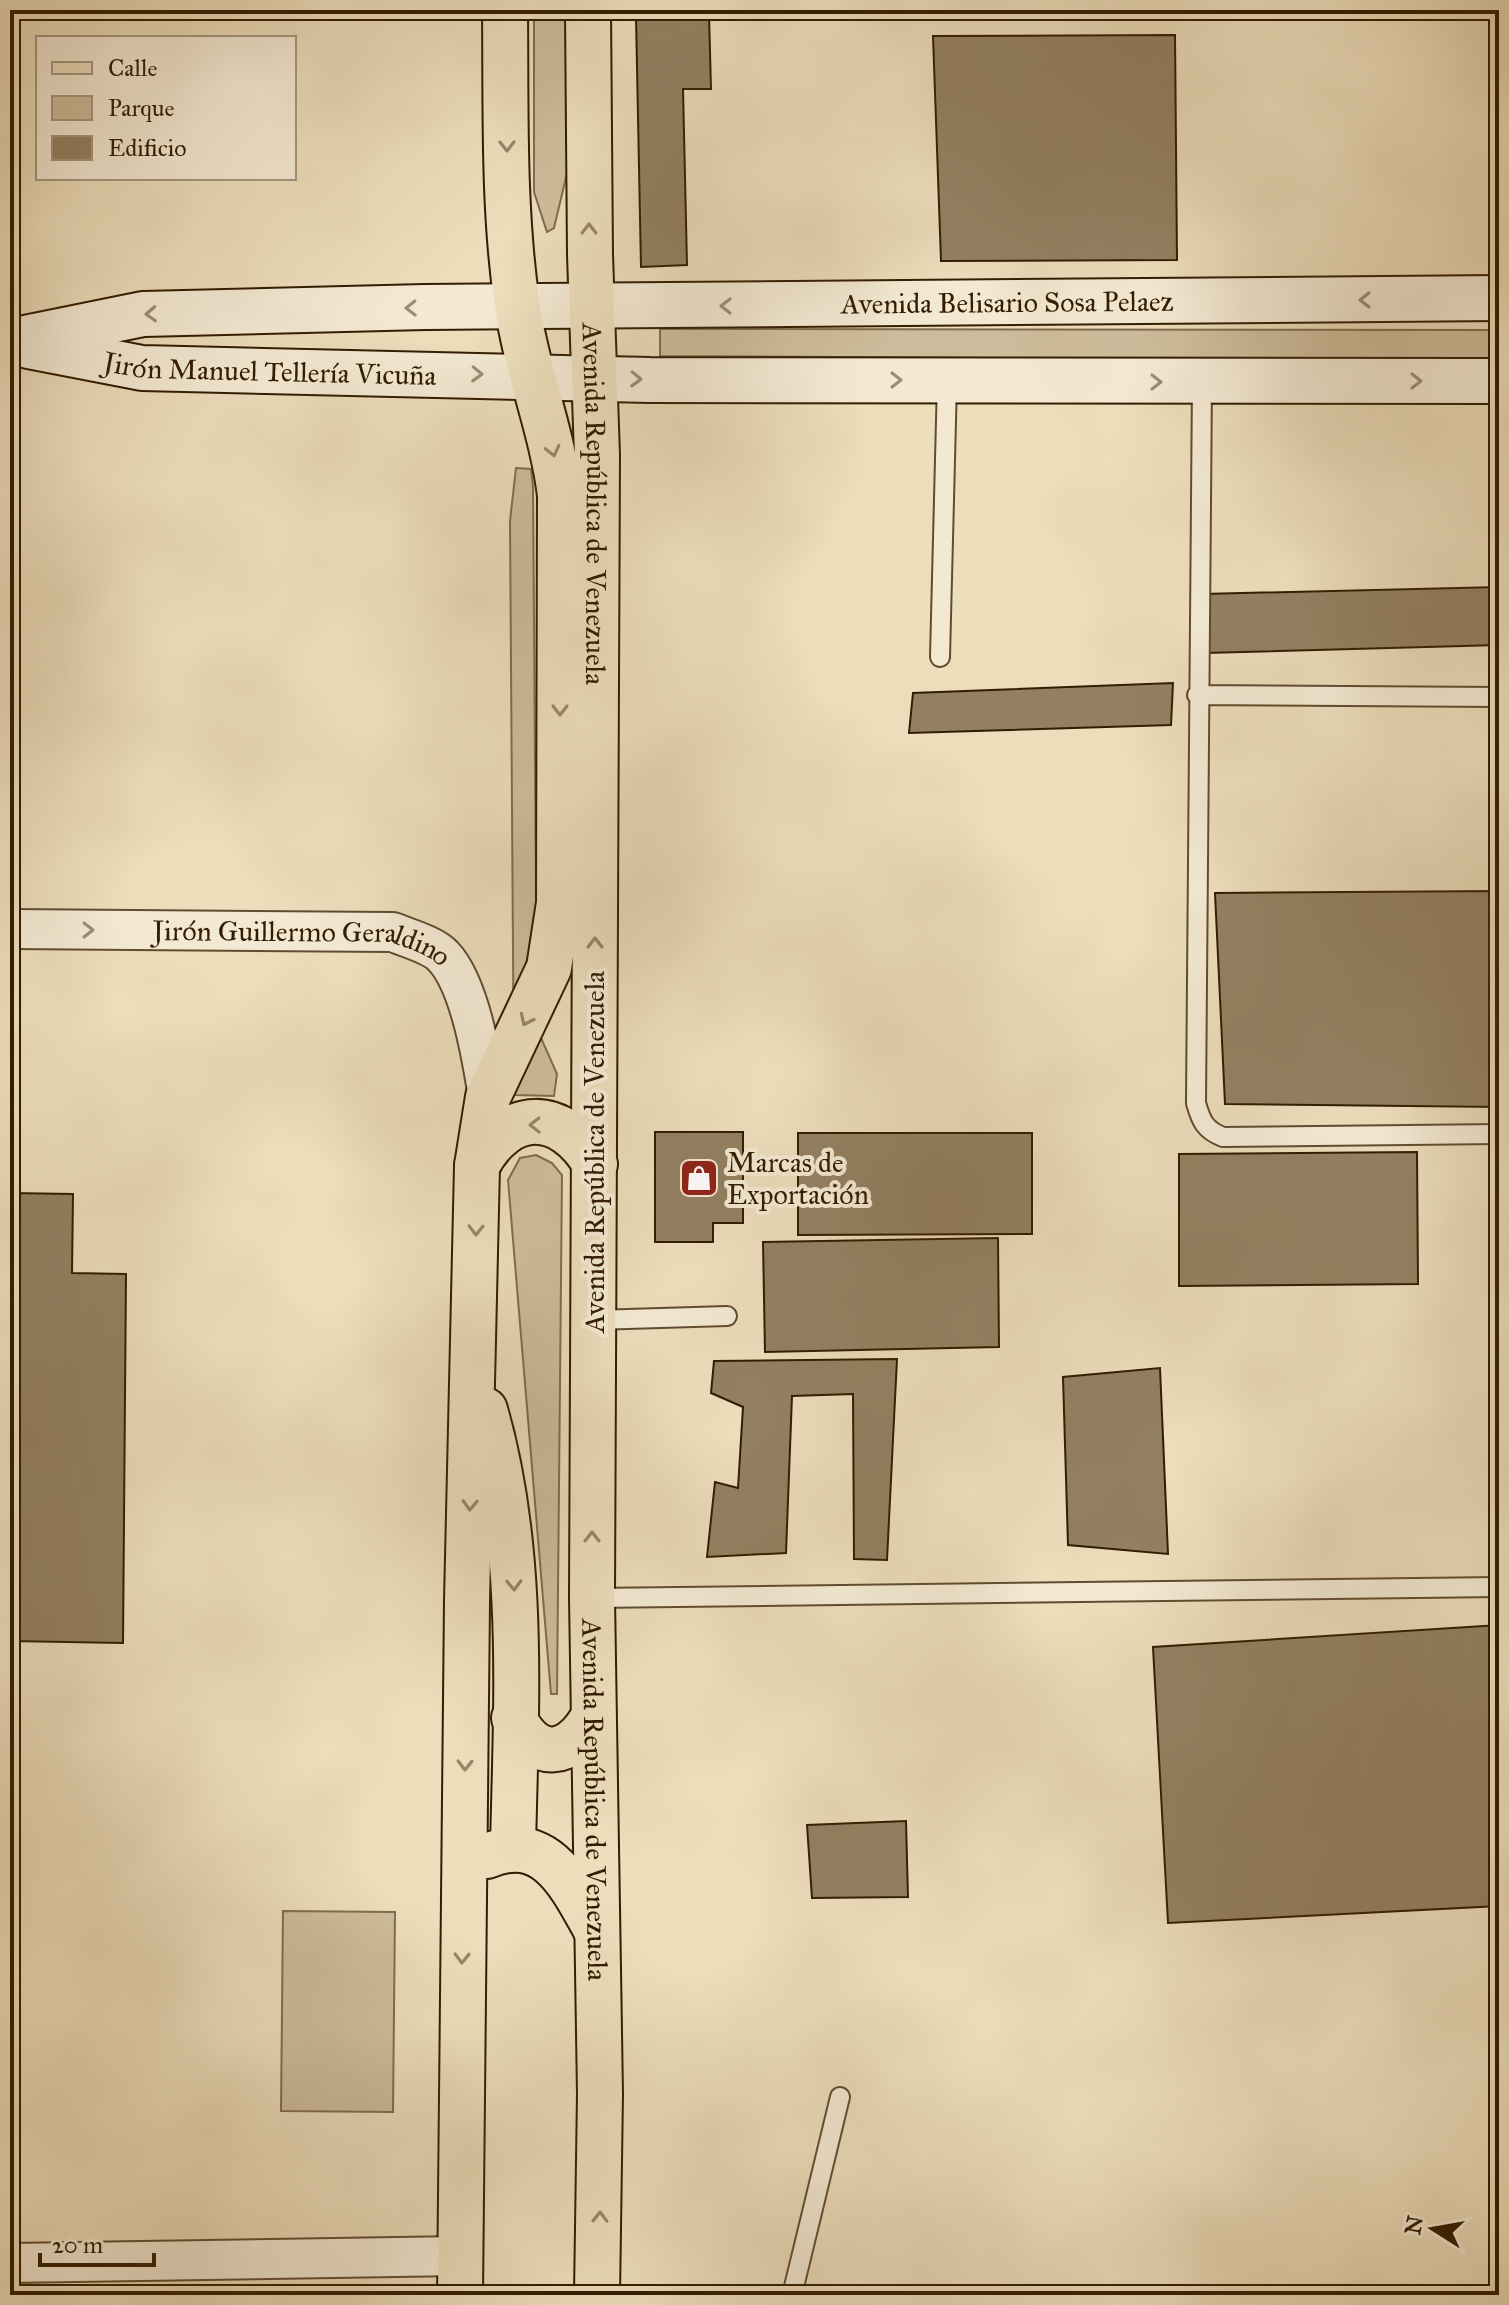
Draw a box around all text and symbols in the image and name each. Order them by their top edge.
legend [36,36,296,180]
text: Calle [108,53,157,83]
text: Parque [108,93,175,123]
text: Edificio [108,133,187,163]
one-way arrow [498,140,516,153]
one-way arrow [581,222,598,235]
street label: Avenida Belisario Sosa Pelaez [840,284,1174,322]
one-way arrow [1358,291,1371,309]
one-way arrow [719,297,732,315]
one-way arrow [404,299,417,316]
one-way arrow [145,305,158,322]
street label: Avenida República de Venezuela [574,321,614,685]
street label: Jirón Manuel Tellería Vicuña [98,343,437,393]
one-way arrow [471,366,484,383]
one-way arrow [630,371,643,388]
one-way arrow [890,372,903,389]
one-way arrow [1410,372,1423,390]
one-way arrow [1150,373,1163,391]
one-way arrow [543,444,560,457]
one-way arrow [551,704,569,717]
street label: Jirón Guillermo Geraldino [150,913,460,973]
one-way arrow [82,921,95,939]
one-way arrow [586,936,604,949]
street label: Avenida República de Venezuela [577,971,612,1334]
one-way arrow [520,1012,536,1027]
one-way arrow [529,1116,541,1134]
place label: Marcas de Exportación [727,1145,869,1212]
shop icon: Marcas de Exportación [678,1157,720,1199]
one-way arrow [467,1224,485,1237]
one-way arrow [461,1499,478,1512]
one-way arrow [583,1530,601,1543]
one-way arrow [505,1579,522,1592]
street label: Avenida República de Venezuela [574,1617,615,1981]
one-way arrow [456,1759,473,1772]
one-way arrow [453,1952,471,1965]
north arrow [1393,2189,1473,2269]
one-way arrow [591,2210,609,2223]
text: N [1399,2213,1429,2237]
scale bar [40,2217,154,2267]
text: 20 m [52,2230,103,2260]

